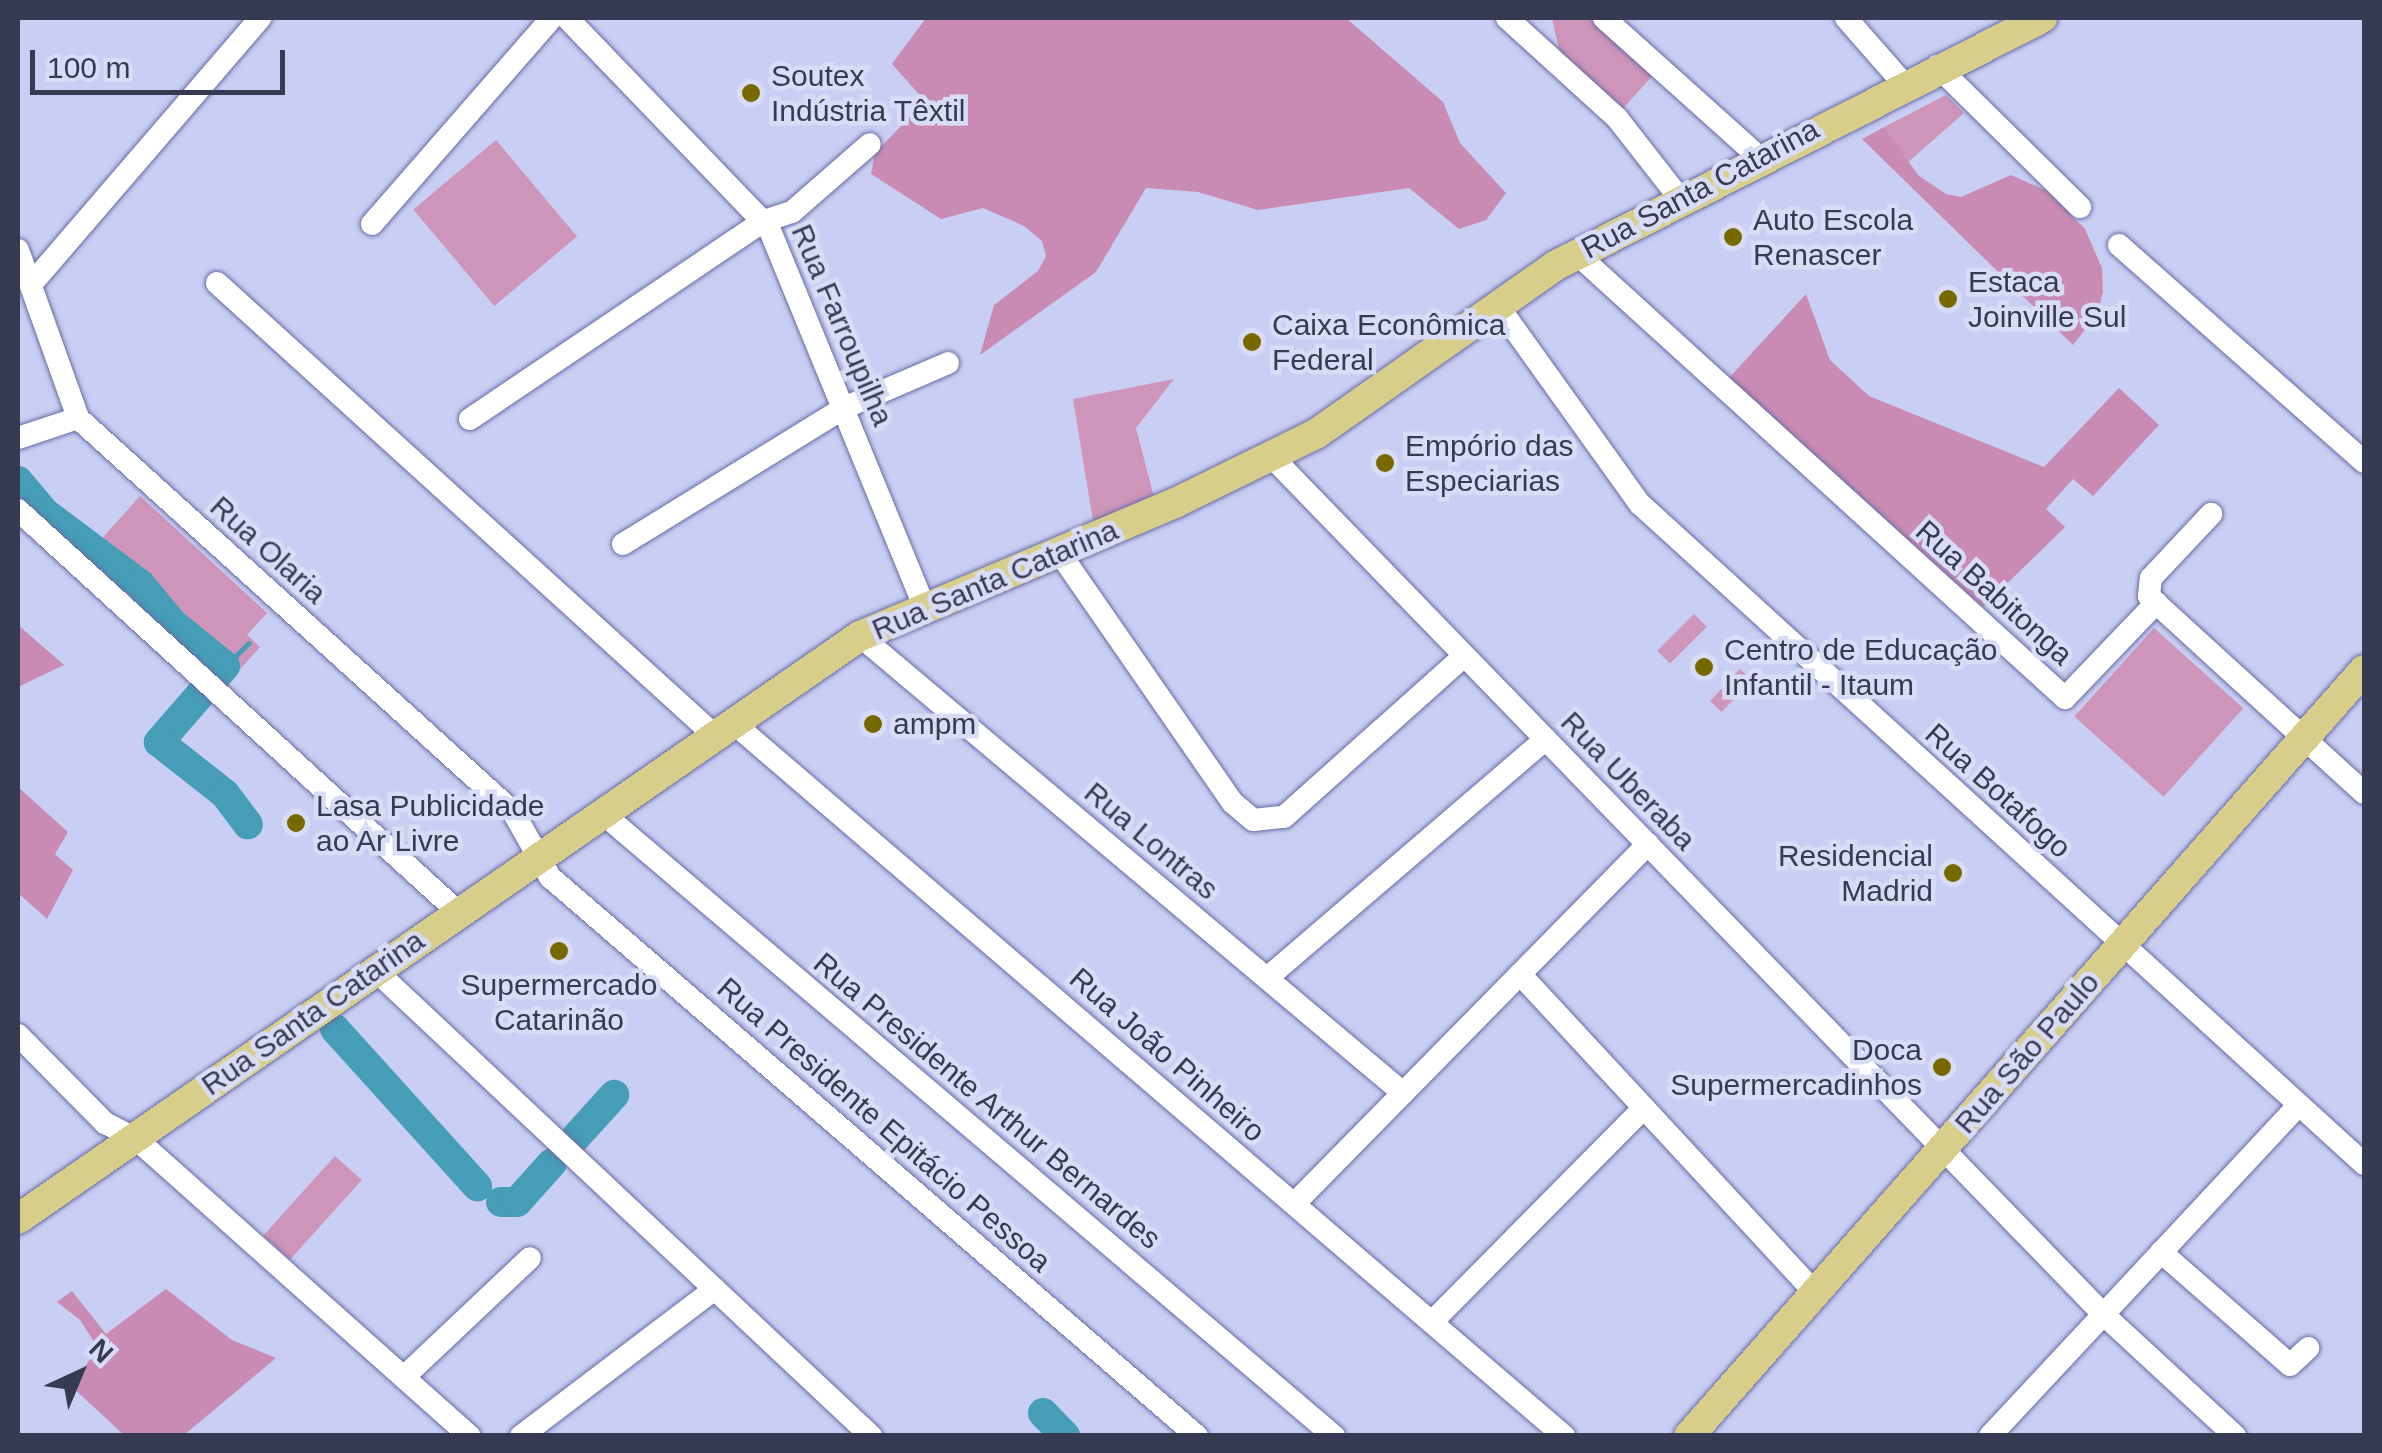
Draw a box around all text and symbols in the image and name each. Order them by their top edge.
scale bar [35,30,290,92]
text: 100 m [47,51,130,84]
place label: Soutex Indústria Têxtil [771,58,966,128]
marker: Soutex Indústria Têxtil [740,82,762,104]
street label: Rua Santa Catarina [1575,111,1825,267]
place label: Auto Escola Renascer [1753,202,1913,272]
street label: Rua Farroupilha [783,219,901,431]
marker: Auto Escola Renascer [1722,226,1744,248]
place label: Estaca Joinville Sul [1968,264,2126,334]
marker: Estaca Joinville Sul [1937,288,1959,310]
place label: Caixa Econômica Federal [1272,307,1505,378]
marker: Caixa Econômica Federal [1241,331,1263,353]
place label: Empório das Especiarias [1405,428,1573,498]
marker: Empório das Especiarias [1374,452,1396,474]
street label: Rua Olaria [203,489,333,611]
street label: Rua Santa Catarina [867,512,1123,648]
street label: Rua Babitonga [1908,513,2080,673]
place label: Centro de Educação Infantil - Itaum [1724,632,1998,702]
marker: Centro de Educação Infantil - Itaum [1693,656,1715,678]
street label: Rua Uberaba [1553,704,1703,858]
place label: ampm [893,706,976,742]
marker: ampm [862,713,884,735]
street label: Rua Botafogo [1918,716,2078,866]
street label: Rua Lontras [1077,775,1225,907]
place label: Lasa Publicidade ao Ar Livre [316,788,545,858]
marker: Lasa Publicidade ao Ar Livre [285,812,307,834]
place label: Residencial Madrid [1778,838,1933,908]
marker: Residencial Madrid [1942,862,1964,884]
street label: Rua Santa Catarina [195,923,431,1103]
marker: Supermercado Catarinão [548,940,570,962]
street label: Rua Presidente Arthur Bernardes [806,945,1168,1257]
street label: Rua João Pinheiro [1062,960,1272,1150]
street label: Rua São Paulo [1947,965,2107,1141]
place label: Supermercado Catarinão [461,967,657,1038]
street label: Rua Presidente Epitácio Pessoa [710,970,1058,1280]
place label: Doca Supermercadinhos [1670,1032,1922,1102]
marker: Doca Supermercadinhos [1931,1056,1953,1078]
north arrow [30,1323,130,1423]
text: N [83,1333,119,1369]

